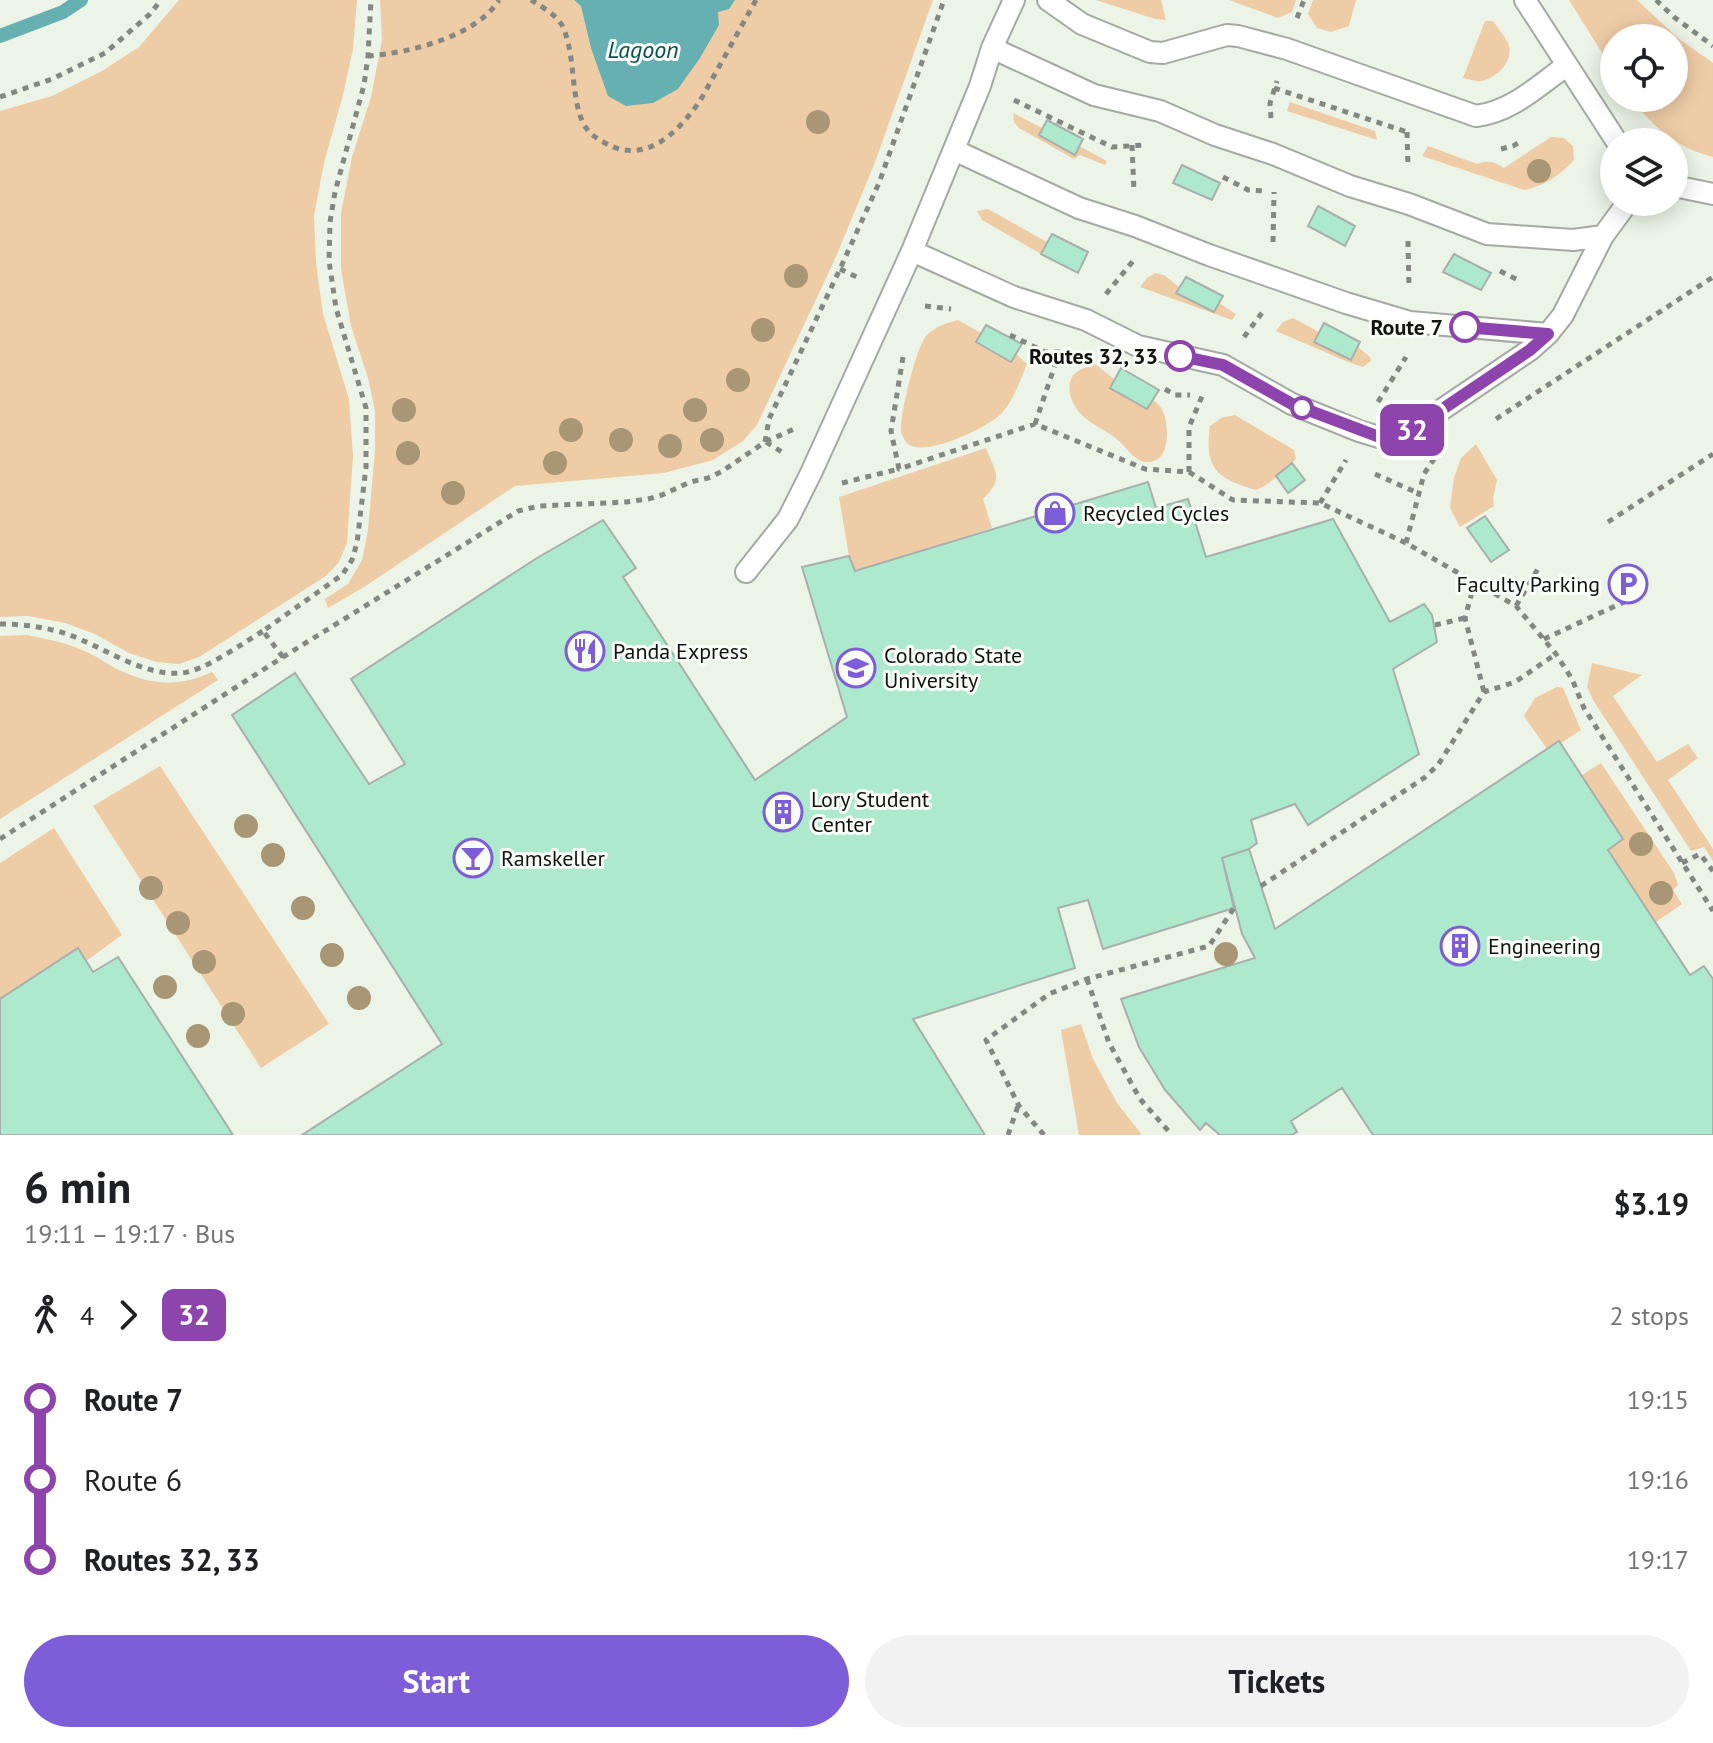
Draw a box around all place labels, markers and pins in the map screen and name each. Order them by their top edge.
marker: Route 7 [1450,312,1480,342]
place label: Route 7 [1370,313,1443,341]
marker: Routes 32, 33 [1165,341,1195,371]
place label: Routes 32, 33 [1029,342,1158,370]
unlabelled marker [1291,397,1313,419]
shop icon: Recycled Cycles [1034,492,1076,534]
place label: Recycled Cycles [1083,499,1229,527]
parking icon: Faculty Parking [1607,563,1649,605]
place label: Faculty Parking [1457,570,1600,598]
restaurant icon: Panda Express [564,630,606,672]
place label: Panda Express [613,637,748,665]
place label: Colorado State University [884,641,1022,694]
school or university icon: Colorado State University [835,647,877,689]
place label: Lory Student Center [811,785,930,838]
building icon: Lory Student Center [762,791,804,833]
bar icon: Ramskeller [452,837,494,879]
place label: Ramskeller [501,844,605,872]
building icon: Engineering [1439,925,1481,967]
place label: Engineering [1488,932,1601,960]

